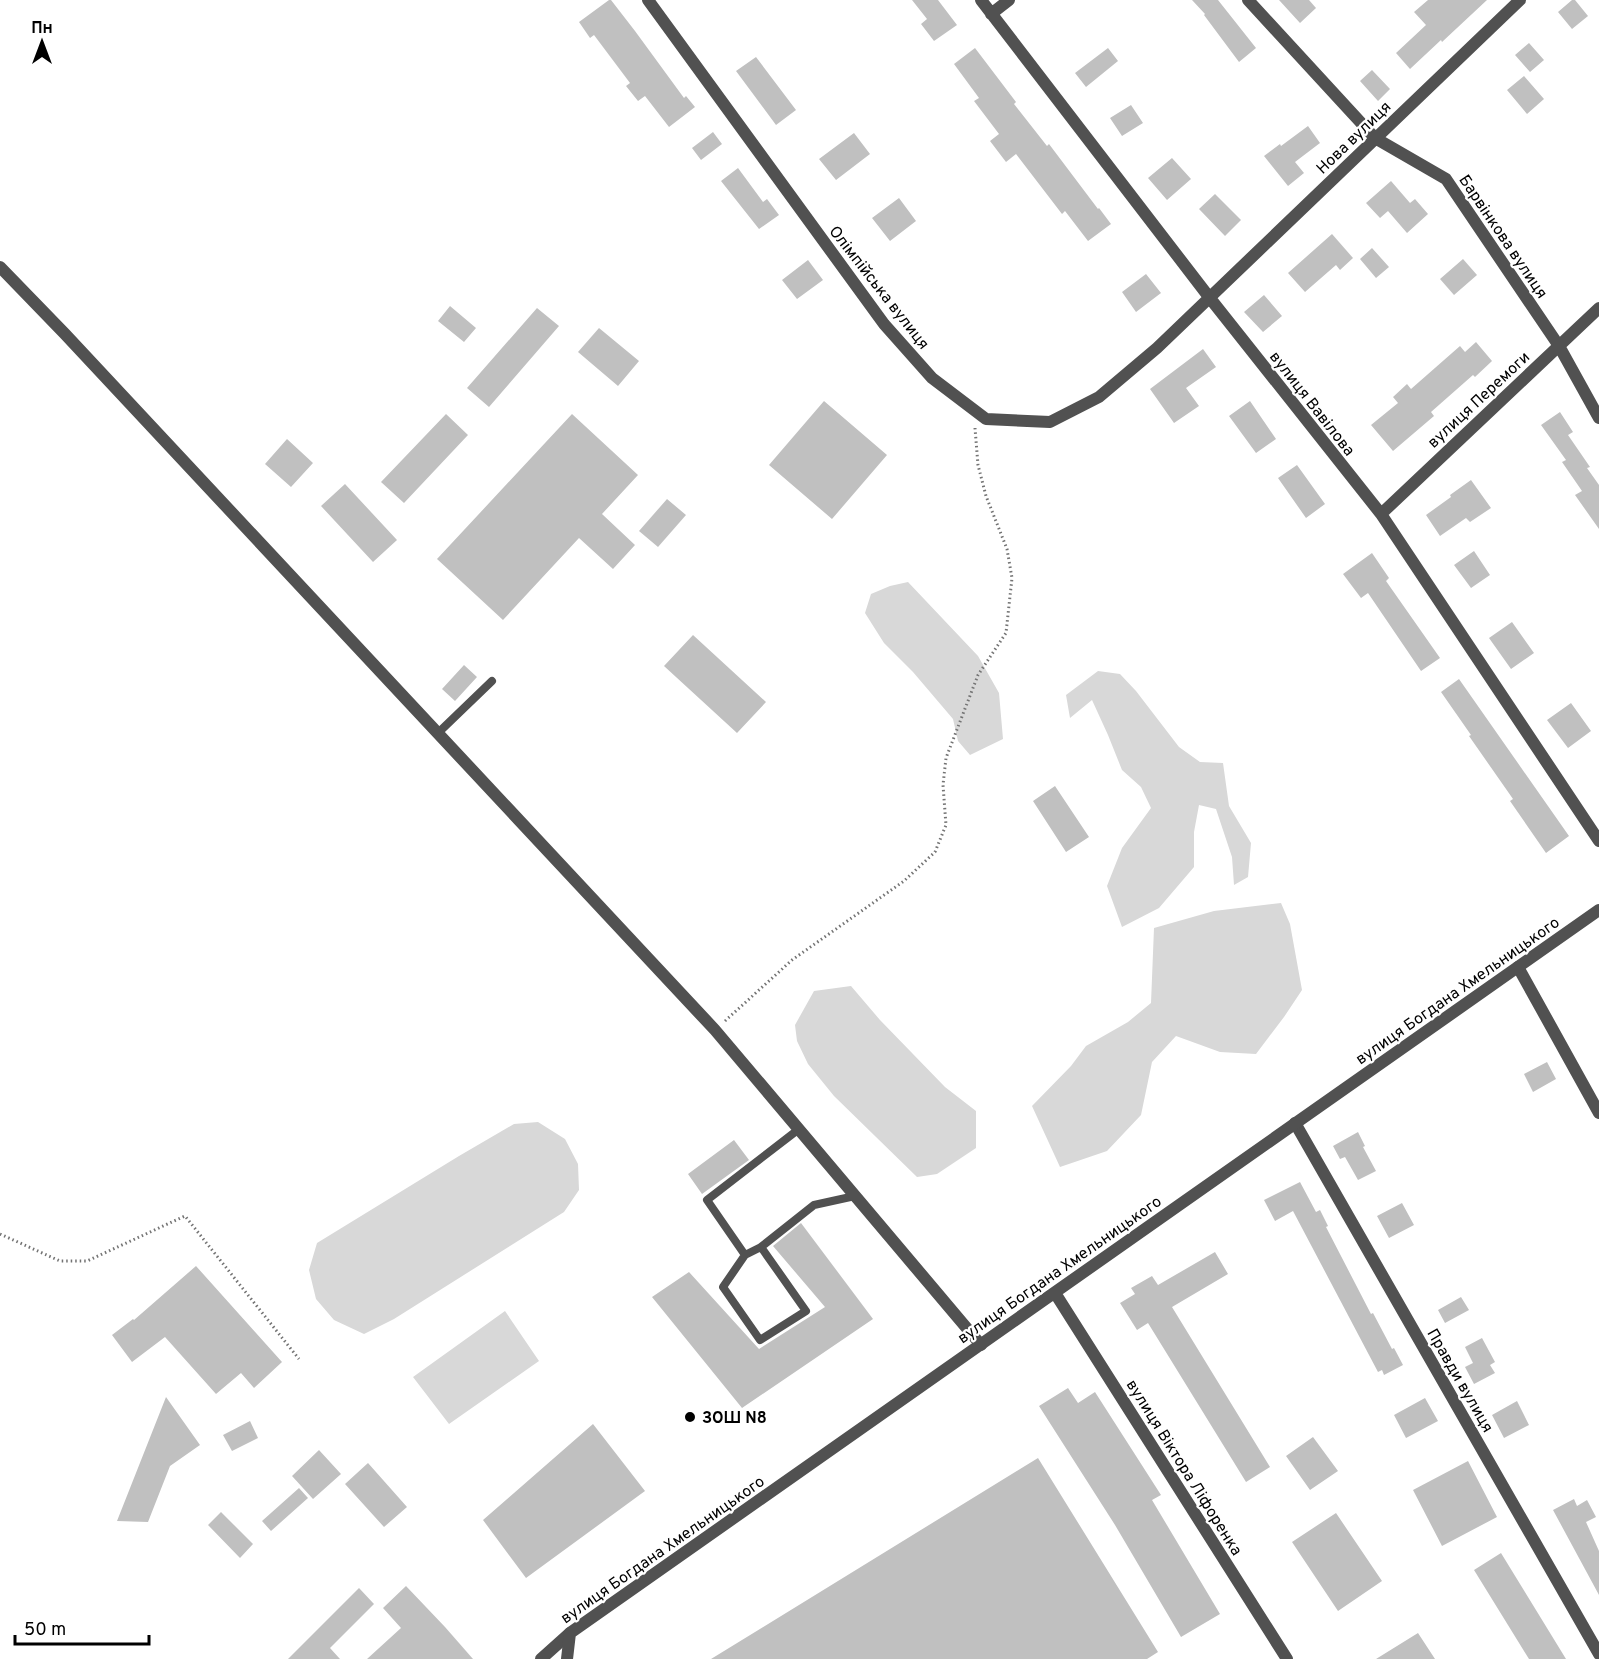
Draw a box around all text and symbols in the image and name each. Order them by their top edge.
north arrow [12,12,72,72]
text: Пн [31,19,53,39]
street label: Нова вулиця [1313,98,1396,179]
street label: Барвінкова вулиця [1453,171,1551,303]
street label: Олімпійська вулиця [824,222,933,354]
street label: вулиця Вавілова [1264,348,1359,461]
street label: вулиця Перемоги [1424,348,1535,453]
street label: вулиця Богдана Хмельницького [1352,913,1564,1070]
street label: вулиця Богдана Хмельницького [954,1192,1166,1349]
street label: Правди вулиця [1421,1325,1497,1437]
street label: вулиця Віктора Ліфоренка [1121,1376,1246,1560]
place label: ЗОШ N8 [702,1409,767,1429]
marker: ЗОШ N8 [683,1410,697,1424]
street label: вулиця Богдана Хмельницького [557,1472,769,1629]
scale bar [15,1608,148,1646]
text: 50 m [24,1619,66,1642]

